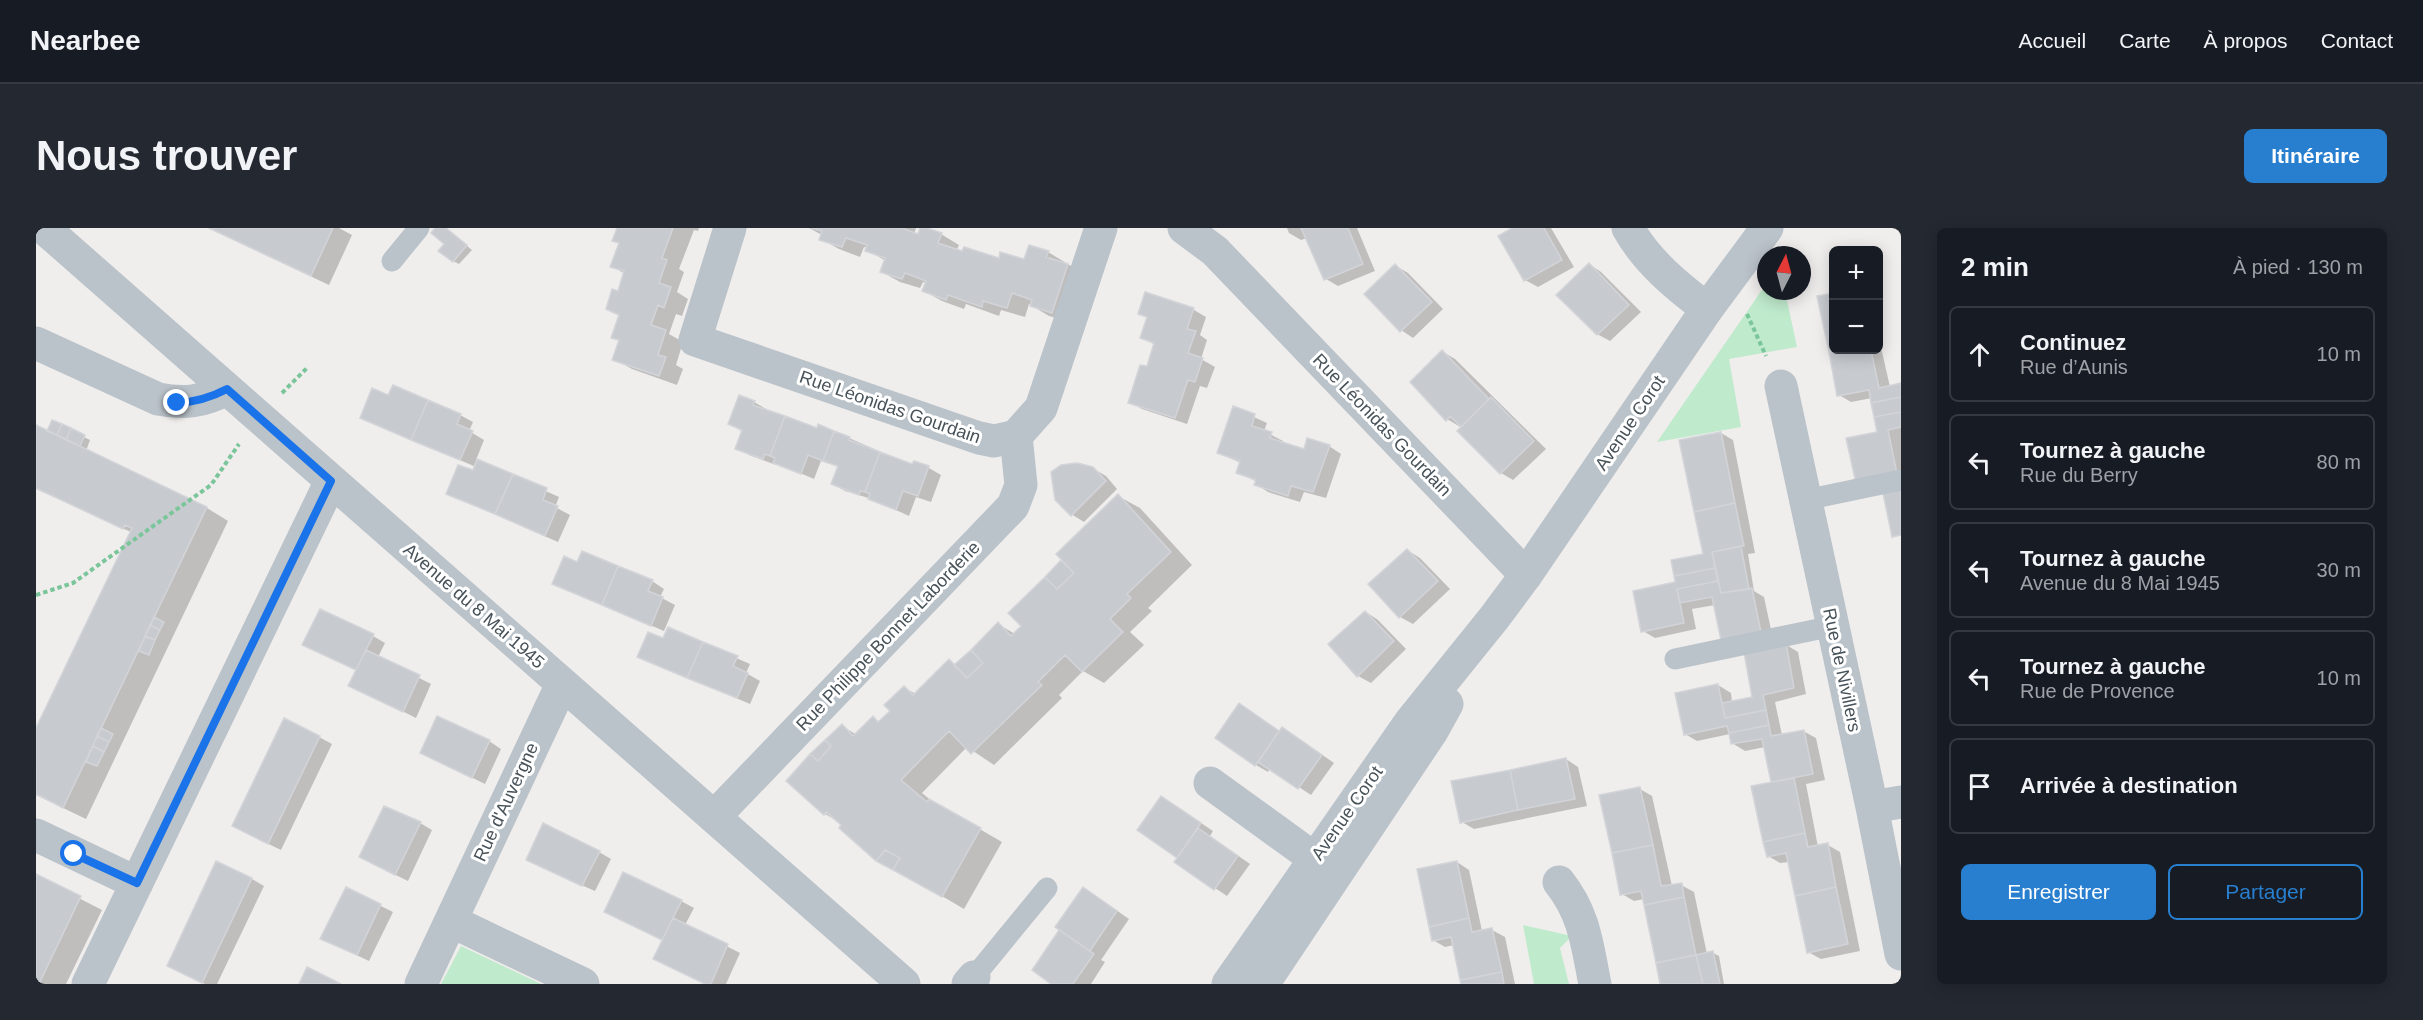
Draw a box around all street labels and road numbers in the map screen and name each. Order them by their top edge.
street label: Rue Léonidas Gourdain [1309,350,1455,500]
street label: Rue Léonidas Gourdain [797,367,983,447]
street label: Avenue Corot [1591,372,1669,474]
street label: Rue Philippe Bonnet Laborderie [792,537,984,735]
street label: Avenue du 8 Mai 1945 [400,539,548,673]
street label: Rue de Nivillers [1819,606,1865,734]
street label: Rue d'Auvergne [470,740,542,864]
street label: Avenue Corot [1307,762,1387,864]

